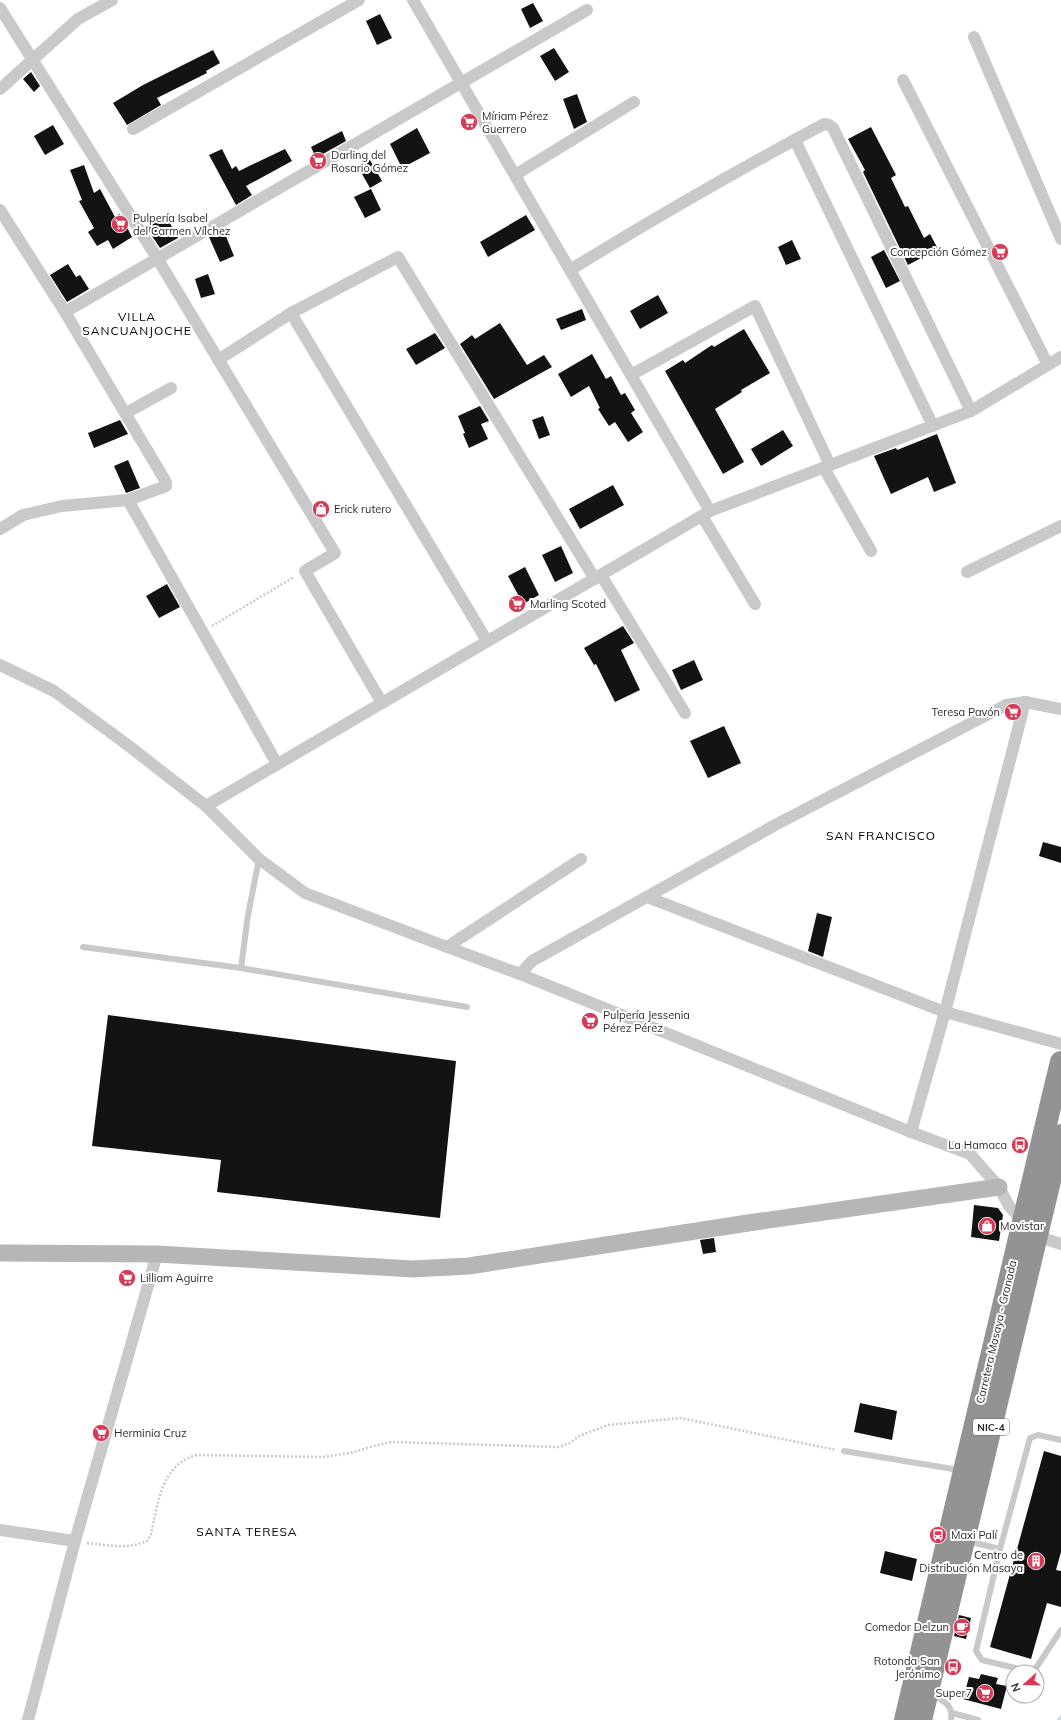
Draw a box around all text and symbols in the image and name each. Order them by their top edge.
place label: Míriam Pérez Guerrero [482,109,549,136]
supermarket icon: Míriam Pérez Guerrero [459,112,479,132]
place label: Darling del Rosario Gómez [331,148,409,175]
supermarket icon: Darling del Rosario Gómez [308,151,328,171]
place label: Pulpería Isabel del Carmen Vílchez [133,211,231,238]
supermarket icon: Pulpería Isabel del Carmen Vílchez [110,214,130,234]
supermarket icon: Concepción Gómez [990,242,1010,262]
place label: Concepción Gómez [890,245,987,259]
district label: VILLA SANCUANJOCHE [82,309,192,338]
shop icon: Erick rutero [311,499,331,519]
place label: Erick rutero [334,502,391,516]
supermarket icon: Marling Scoted [507,594,527,614]
place label: Marling Scoted [530,597,606,611]
supermarket icon: Teresa Pavón [1003,702,1023,722]
place label: Teresa Pavón [931,705,1000,719]
district label: SAN FRANCISCO [826,828,936,843]
place label: Pulpería Jessenia Pérez Pérez [603,1008,690,1035]
supermarket icon: Pulpería Jessenia Pérez Pérez [580,1011,600,1031]
bus stop icon: La Hamaca [1010,1135,1030,1155]
place label: La Hamaca [948,1138,1007,1152]
shop icon: Movistar [977,1216,997,1236]
place label: Movistar [1000,1219,1044,1233]
street label: Carretera Masaya - Granada [973,1259,1019,1405]
supermarket icon: Lilliam Aguirre [117,1268,137,1288]
place label: Lilliam Aguirre [140,1271,213,1285]
road number: NIC-4 [973,1419,1009,1435]
supermarket icon: Herminia Cruz [91,1423,111,1443]
place label: Herminia Cruz [114,1426,187,1440]
district label: SANTA TERESA [196,1524,298,1539]
bus stop icon: Maxi Palí [928,1525,948,1545]
place label: Maxi Palí [951,1528,999,1542]
place label: Centro de Distribución Masaya [919,1548,1023,1575]
building icon: Centro de Distribución Masaya [1026,1551,1046,1571]
cafe icon: Comedor Delzun [952,1617,972,1637]
place label: Comedor Delzun [865,1620,949,1634]
place label: Rotonda San Jerónimo [874,1654,940,1681]
bus stop icon: Rotonda San Jerónimo [943,1657,963,1677]
north arrow [1005,1664,1045,1704]
text: N [1008,1681,1024,1694]
supermarket icon: Super7 [975,1683,995,1703]
place label: Super7 [936,1686,972,1700]

